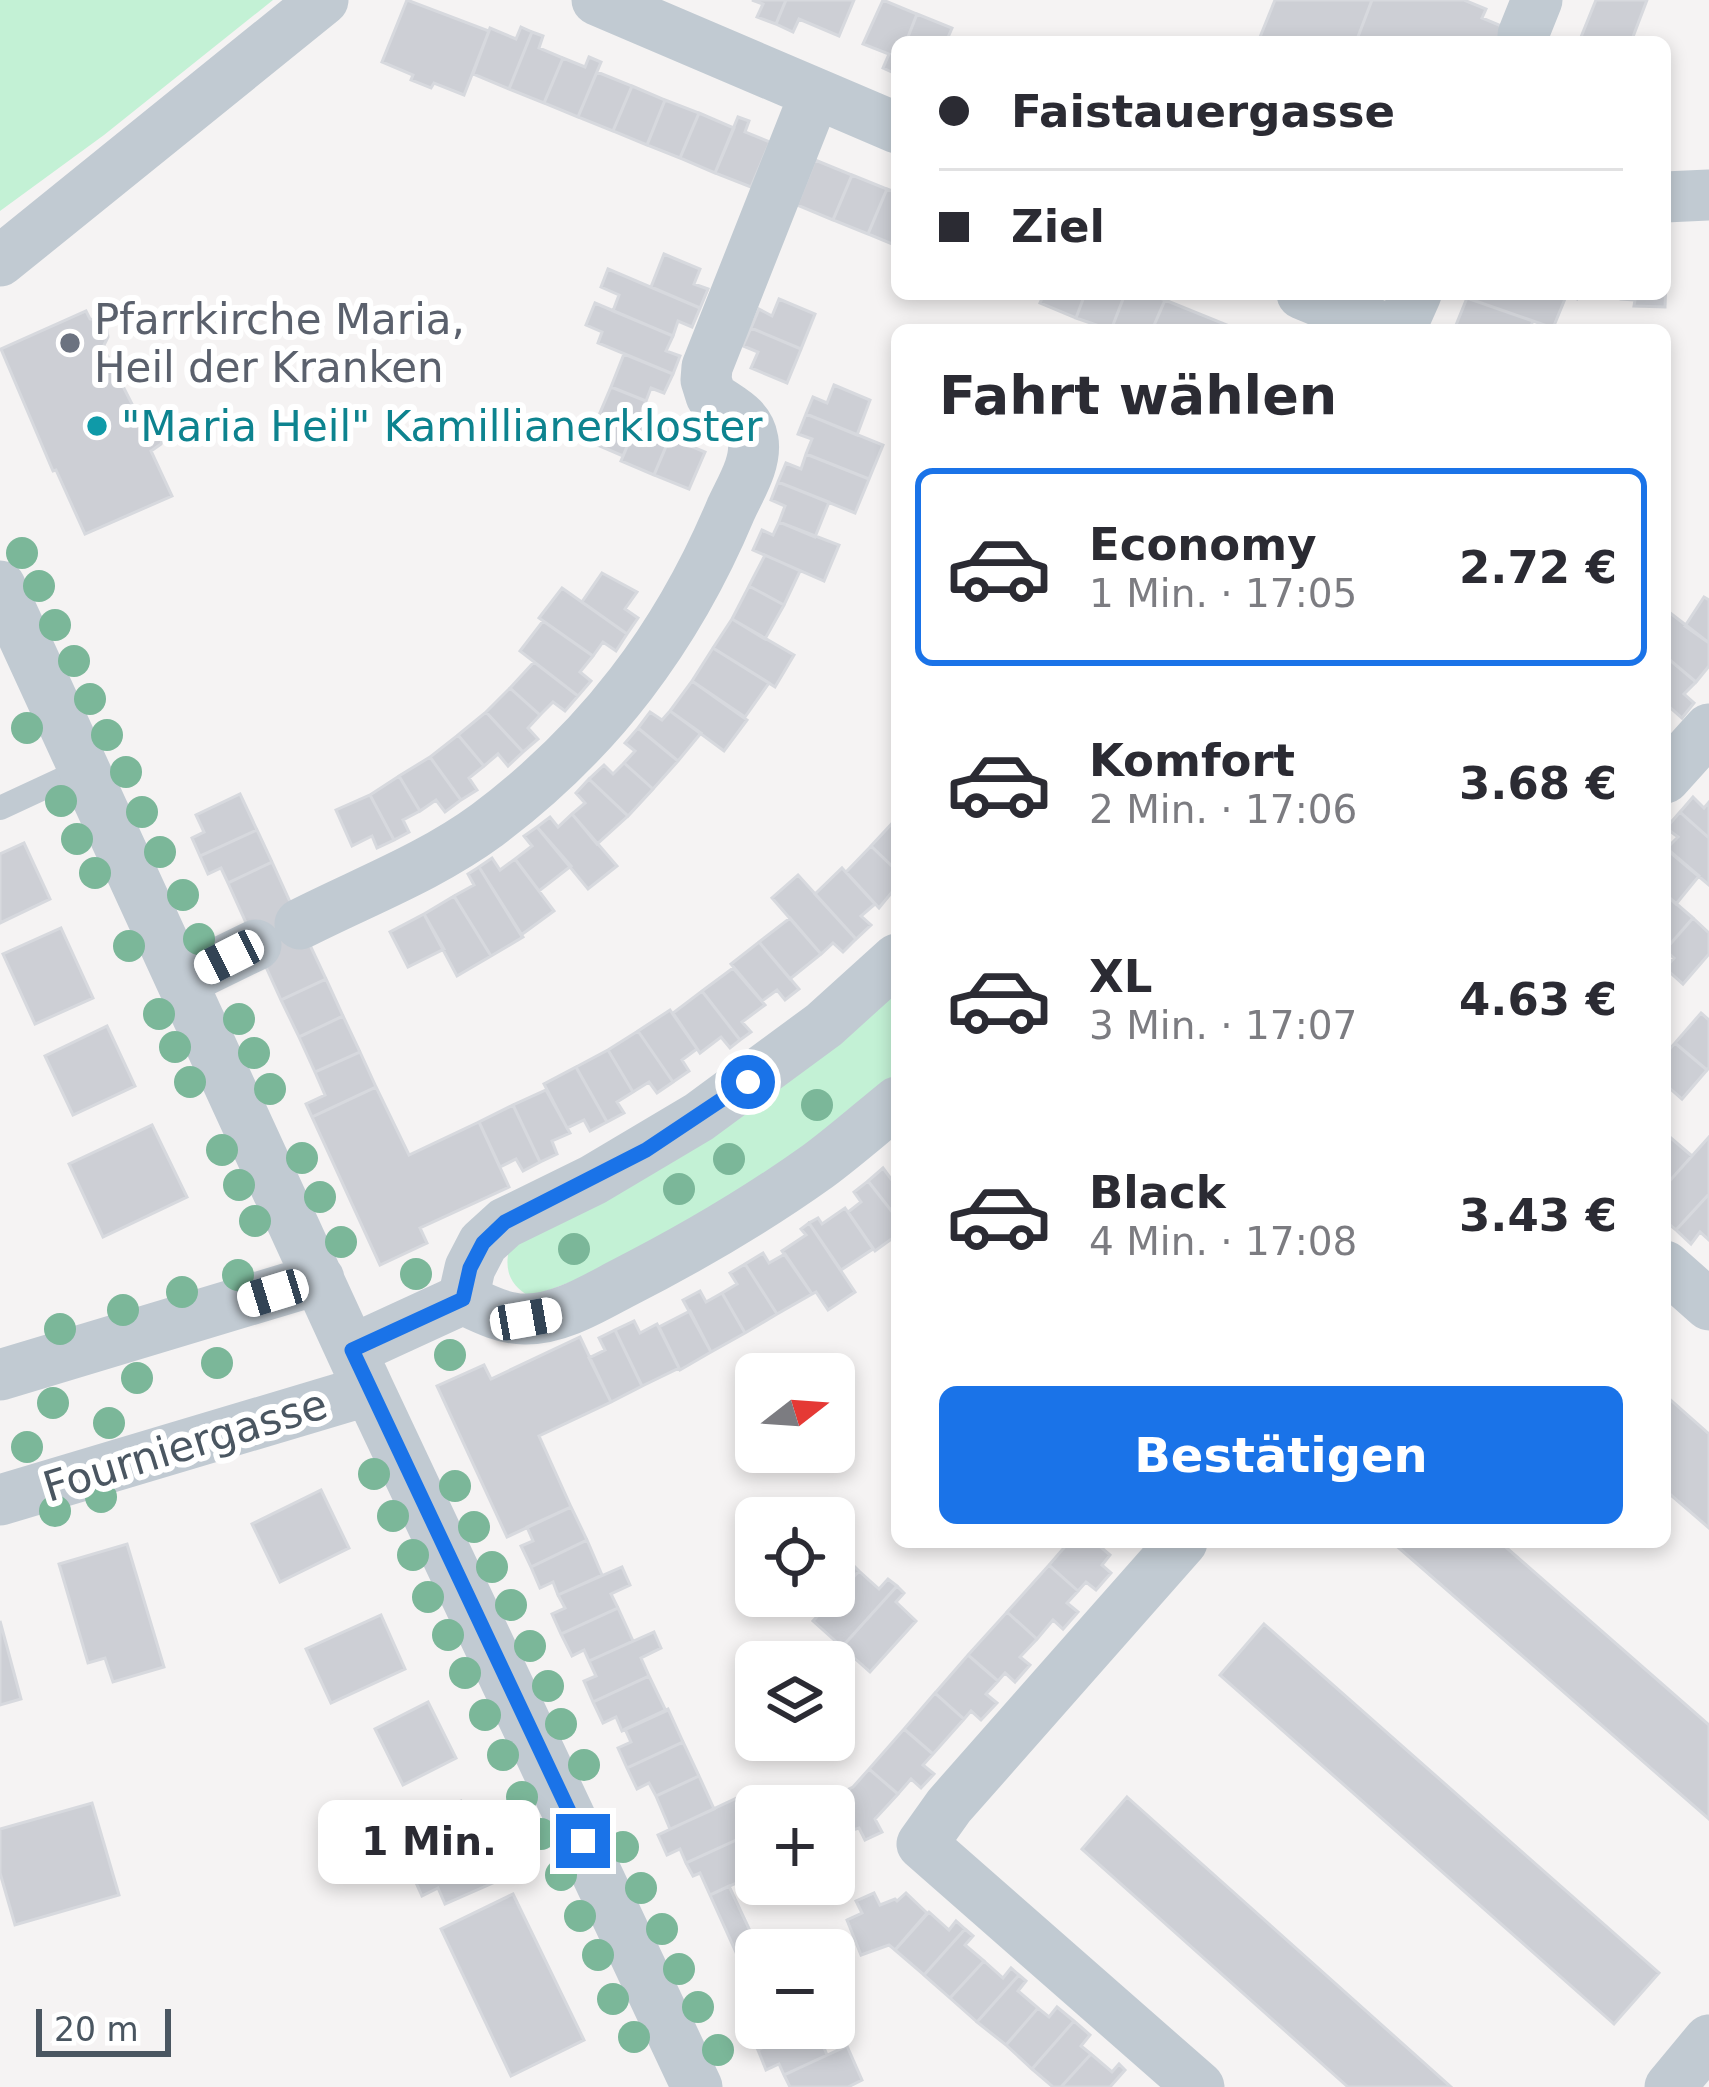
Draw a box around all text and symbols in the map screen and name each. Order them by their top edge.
text: Faistauergasse [1011,85,1395,138]
text: Ziel [1011,200,1105,253]
place label: Pfarrkirche Maria, Heil der Kranken [94,295,465,392]
marker: Pfarrkirche Maria, Heil der Kranken [57,330,83,356]
text: Fahrt wählen [939,364,1337,427]
place label: "Maria Heil" Kamillianerkloster [121,402,763,451]
marker: "Maria Heil" Kamillianerkloster [84,413,110,439]
icon: car [945,513,1053,621]
text: Economy [1089,518,1317,571]
text: 2.72 € [1459,541,1617,594]
text: 1 Min. · 17:05 [1089,571,1357,616]
icon: car [945,729,1053,837]
text: Komfort [1089,734,1295,787]
text: 3.68 € [1459,757,1617,810]
text: 2 Min. · 17:06 [1089,787,1357,832]
car [189,925,269,989]
icon: car [945,945,1053,1053]
text: XL [1089,950,1152,1003]
text: 4.63 € [1459,973,1617,1026]
text: 3 Min. · 17:07 [1089,1003,1357,1048]
route start [721,1055,775,1109]
icon: car [945,1161,1053,1269]
text: Black [1089,1166,1226,1219]
text: 3.43 € [1459,1189,1617,1242]
text: 4 Min. · 17:08 [1089,1219,1357,1264]
car [233,1265,313,1321]
car [487,1295,565,1343]
north arrow [735,1353,855,1473]
map controls [735,1353,855,2049]
street label: Fourniergasse [37,1379,333,1512]
button: Bestätigen [939,1386,1623,1524]
button: locate [735,1497,855,1617]
button: layers [735,1641,855,1761]
button: + [735,1785,855,1905]
callout: 1 Min. [319,1799,541,1883]
route end [556,1814,610,1868]
text: 1 Min. [361,1819,497,1864]
button: − [735,1929,855,2049]
scale bar [36,2003,171,2056]
text: 20 m [54,2010,139,2049]

